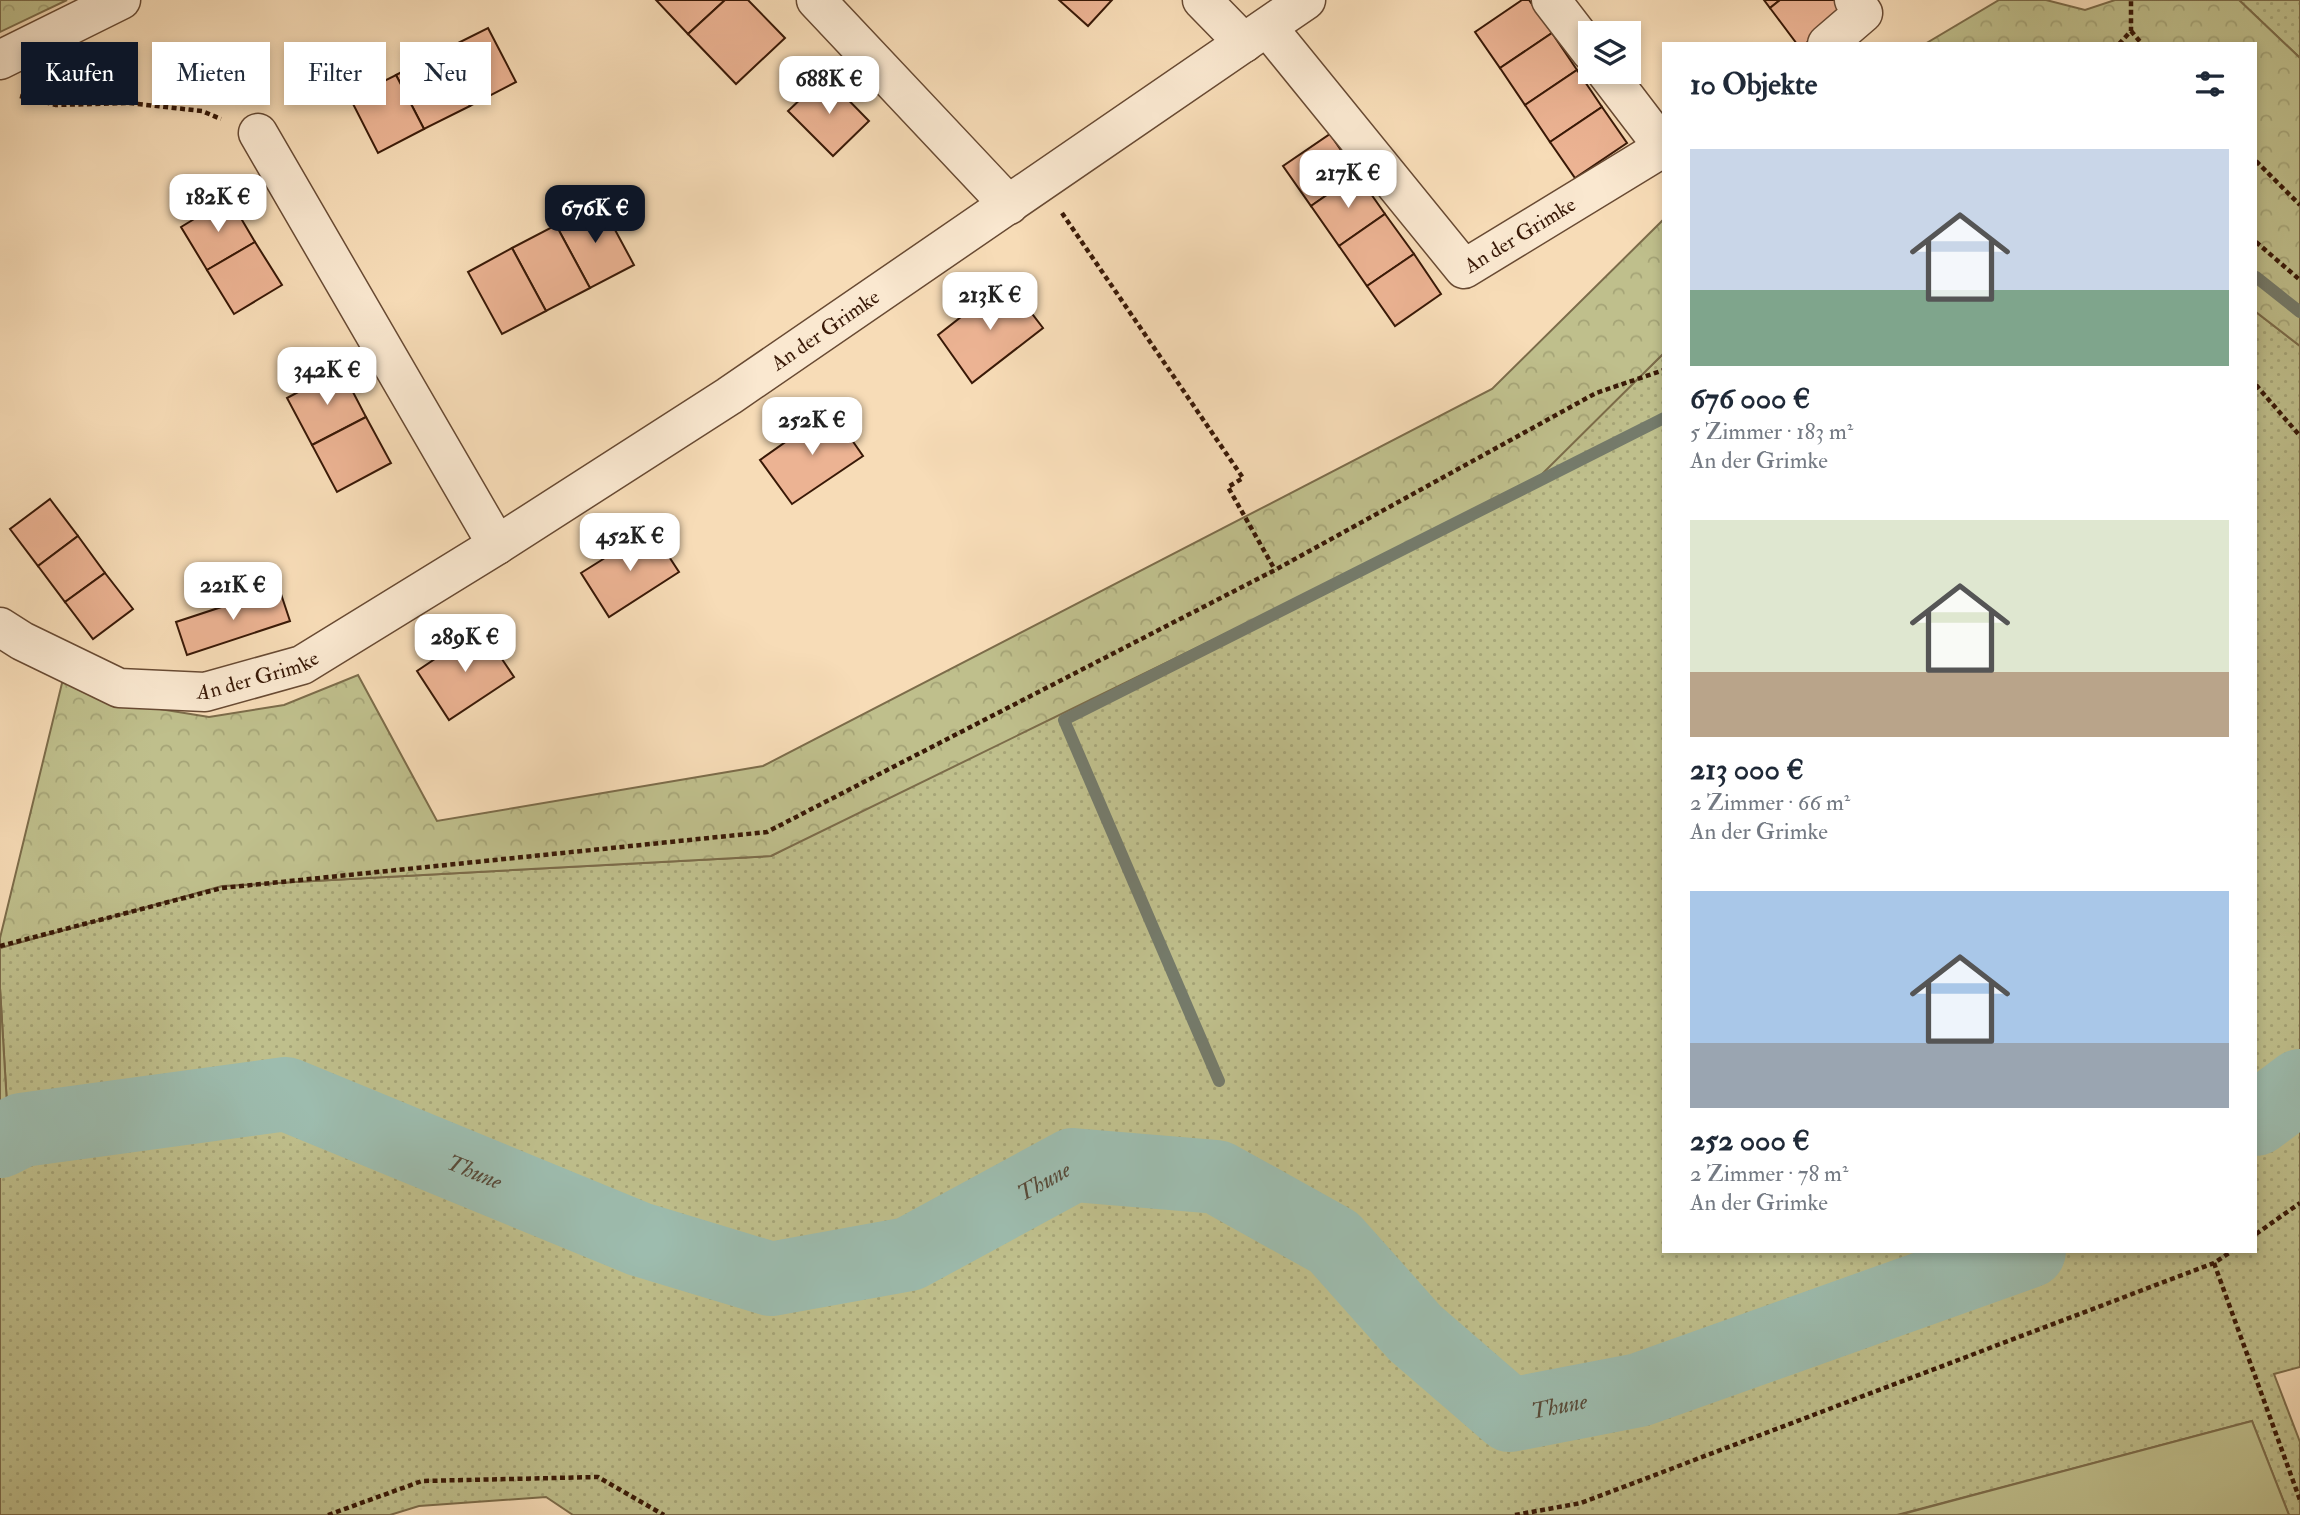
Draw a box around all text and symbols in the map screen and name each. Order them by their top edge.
map controls [1578,21,1641,84]
button: layers [1578,21,1641,84]
chip: Kaufen [21,42,138,105]
chip: Mieten [152,42,270,105]
chip: Filter [284,42,386,105]
chip: Neu [400,42,491,105]
pin: 688K € [772,57,886,116]
text: 688K € [795,64,863,93]
icon: filters [2191,65,2229,103]
text: 10 Objekte [1690,66,1817,103]
pin: 217K € [1291,150,1405,210]
text: 217K € [1316,158,1380,187]
pin: 182K € [161,174,275,234]
text: 182K € [185,182,251,211]
pin: 676K € [538,186,652,245]
street label: An der Grimke [1458,191,1581,280]
text: 676K € [561,193,629,222]
icon: home [1897,194,2023,320]
pin: 213K € [933,272,1047,332]
text: 213K € [958,280,1022,309]
street label: An der Grimke [765,283,885,377]
pin: 342K € [270,348,384,407]
text: 342K € [293,355,361,384]
text: 676 000 € [1690,380,1810,417]
pin: 252K € [755,398,869,457]
text: 252K € [778,405,846,434]
text: 5 Zimmer · 183 m² [1690,417,1853,446]
text: An der Grimke [1690,446,1828,475]
pin: 452K € [573,514,687,573]
text: 452K € [596,521,664,550]
pin: 221K € [176,562,290,622]
icon: home [1897,565,2023,691]
text: 221K € [200,570,266,599]
pin: 289K € [408,614,522,674]
text: 289K € [431,622,499,651]
street label: An der Grimke [195,644,324,706]
text: 213 000 € [1690,751,1804,788]
text: 2 Zimmer · 66 m² [1690,788,1850,817]
text: An der Grimke [1690,817,1828,846]
icon: home [1897,936,2023,1062]
text: 252 000 € [1690,1122,1810,1159]
water label: Thune [443,1147,507,1196]
water label: Thune [1012,1155,1076,1207]
text: 2 Zimmer · 78 m² [1690,1159,1848,1188]
text: An der Grimke [1690,1188,1828,1217]
water label: Thune [1528,1386,1590,1425]

